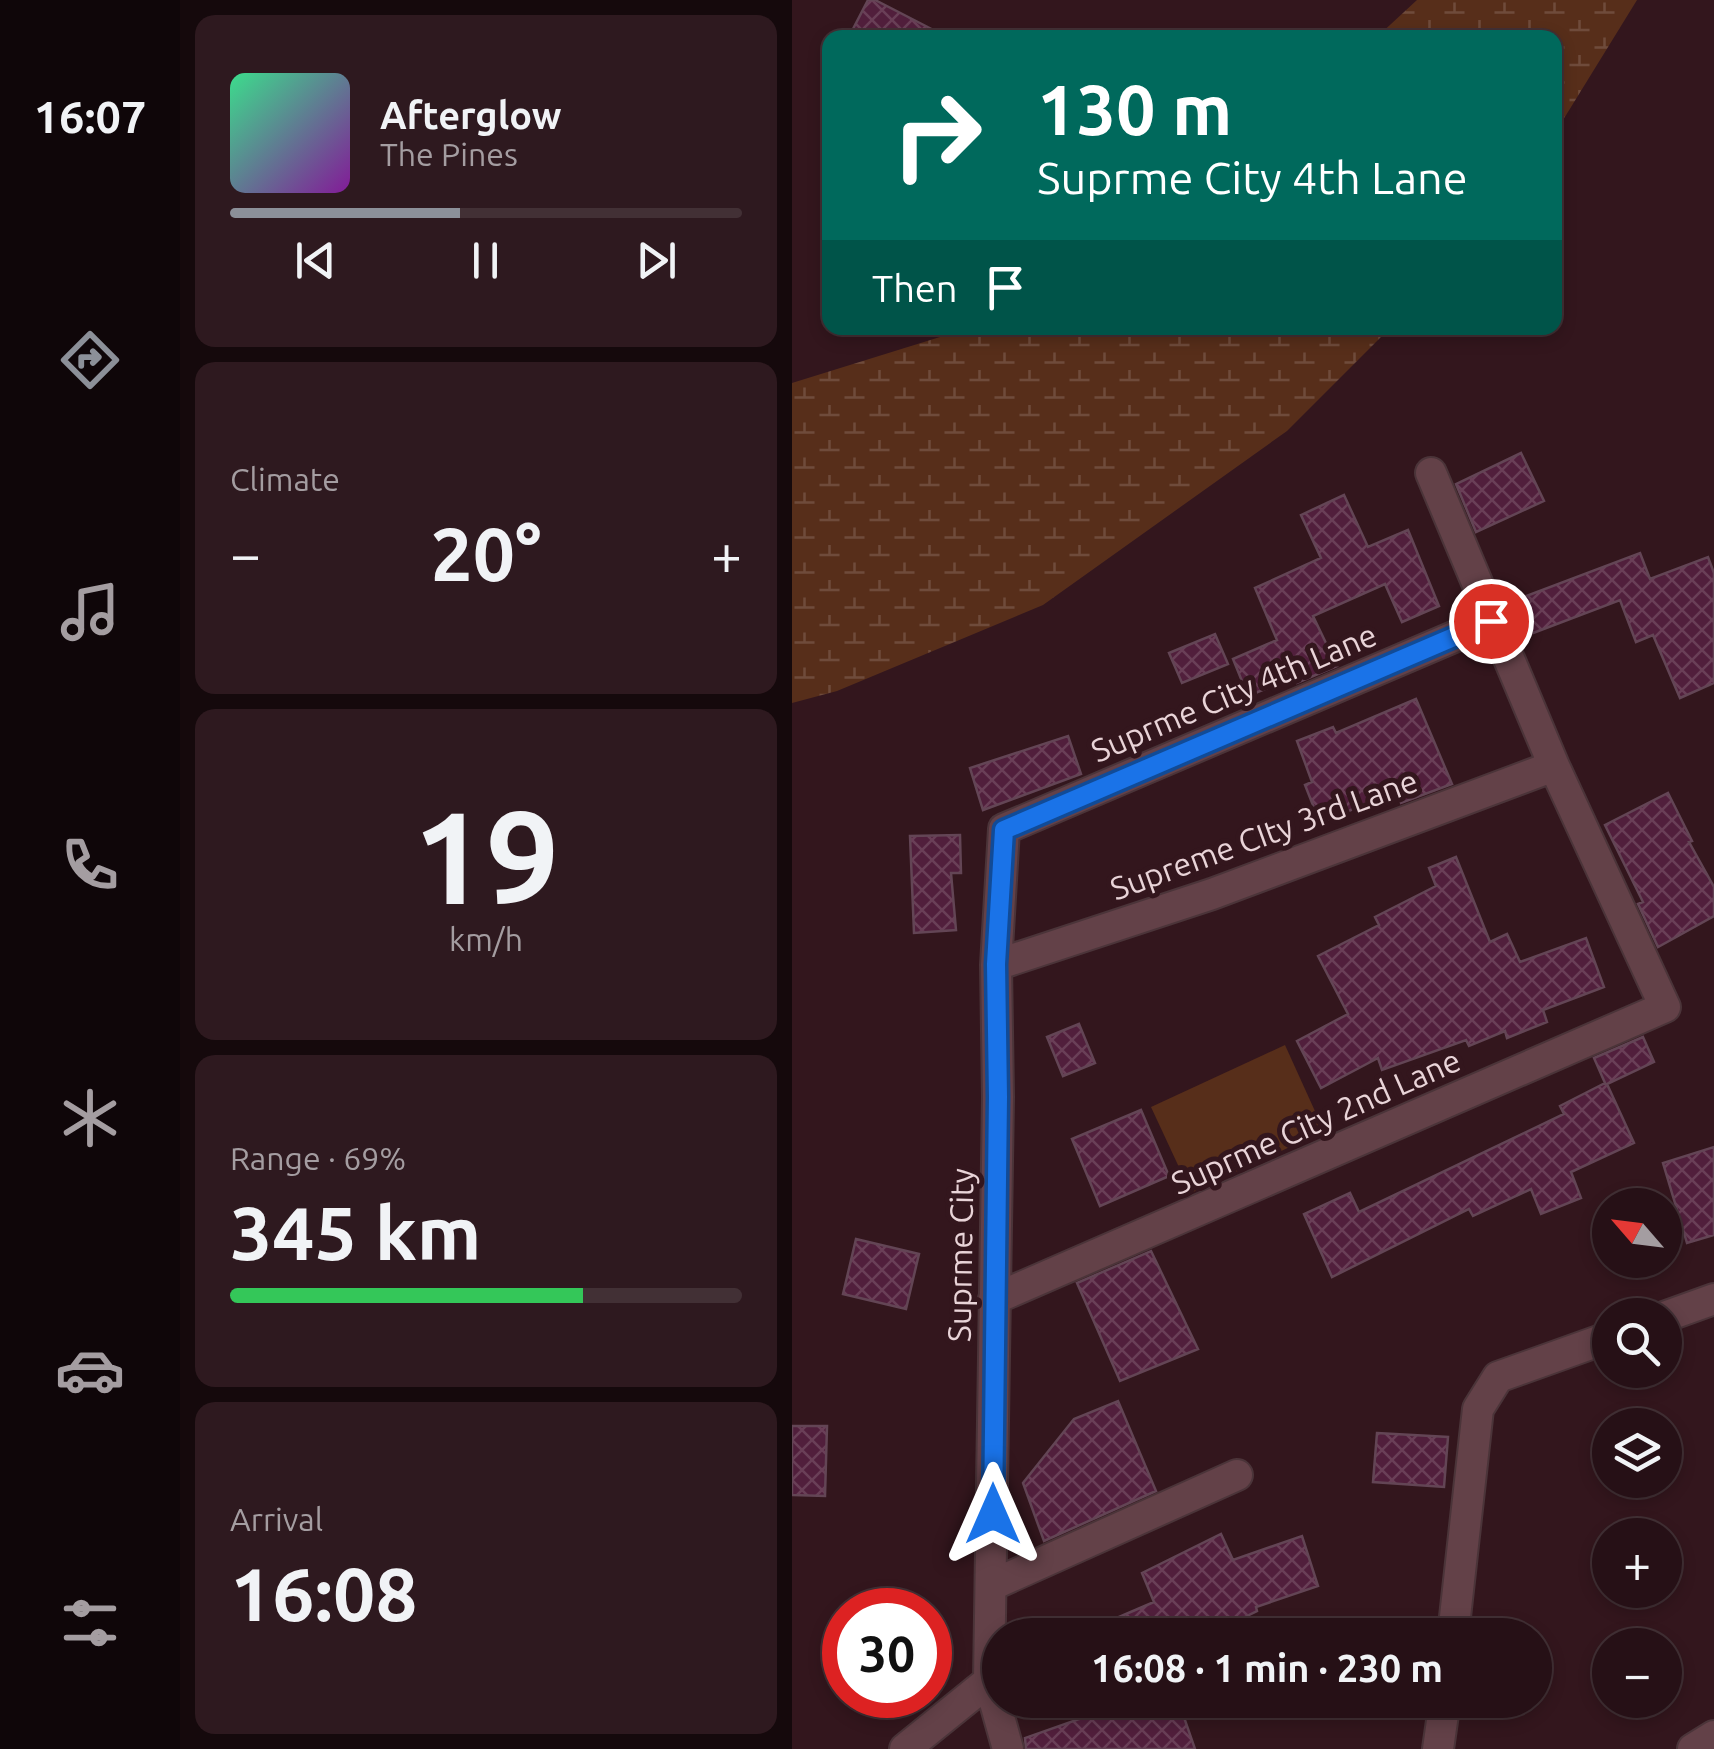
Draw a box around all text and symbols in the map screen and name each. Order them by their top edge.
icon: right [872,70,1002,200]
text: 130 m [1037,70,1232,148]
text: 16:07 [34,91,146,142]
text: Afterglow [380,94,562,136]
text: The Pines [380,136,518,172]
text: Suprme City 4th Lane [1037,152,1468,203]
icon: previous [288,233,343,288]
icon: pause [458,233,513,288]
icon: next [629,233,684,288]
icon: arrive [978,260,1033,315]
text: Then [872,267,958,309]
icon: directions [55,325,125,395]
text: Climate [230,461,340,497]
text: 20° [430,511,542,595]
text: − [230,523,261,584]
text: + [711,523,742,584]
icon: music [55,577,125,647]
pin [1449,579,1534,664]
icon: arrive [1464,594,1519,649]
street label: Suprme City 4th Lane [1086,616,1382,768]
street label: Supreme CIty 3rd Lane [1105,762,1422,906]
text: 19 [413,783,559,929]
icon: phone [55,830,125,900]
text: km/h [449,921,523,957]
street label: Suprme City 2nd Lane [1166,1041,1466,1201]
icon: climate [55,1083,125,1153]
text: Range · 69% [230,1140,406,1176]
street label: Suprme City [940,1168,980,1342]
north arrow [1592,1188,1682,1278]
map controls [1592,1188,1682,1718]
text: 345 km [230,1190,481,1274]
button: search [1592,1298,1682,1388]
icon: car [55,1335,125,1405]
button: layers [1592,1408,1682,1498]
position arrow [941,1462,1045,1566]
text: Arrival [230,1501,323,1537]
button: + [1592,1518,1682,1608]
text: 16:08 [230,1551,418,1635]
icon: filters [55,1588,125,1658]
speed limit sign: 30 [822,1588,952,1718]
button: − [1592,1628,1682,1718]
text: 16:08 · 1 min · 230 m [1091,1647,1443,1689]

